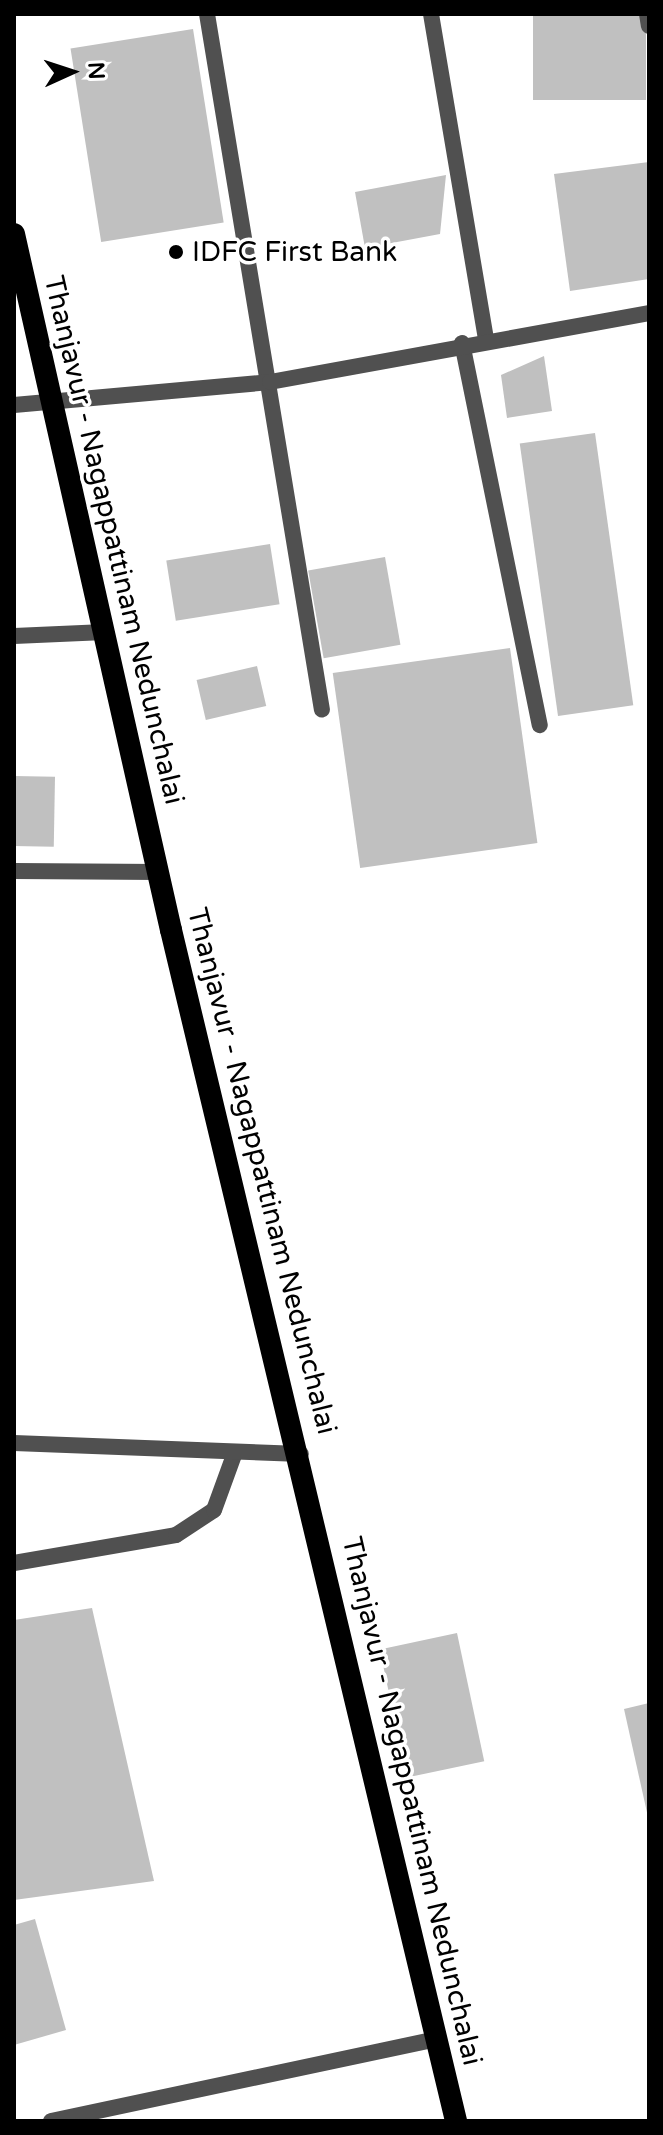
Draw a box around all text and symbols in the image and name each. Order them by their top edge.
north arrow [32,32,112,112]
text: N [83,61,109,80]
place label: IDFC First Bank [192,235,397,269]
marker: IDFC First Bank [167,243,185,261]
street label: Thanjavur - Nagappattinam Nedunchalai [37,272,191,808]
street label: Thanjavur - Nagappattinam Nedunchalai [180,904,344,1438]
street label: Thanjavur - Nagappattinam Nedunchalai [335,1533,489,2069]

